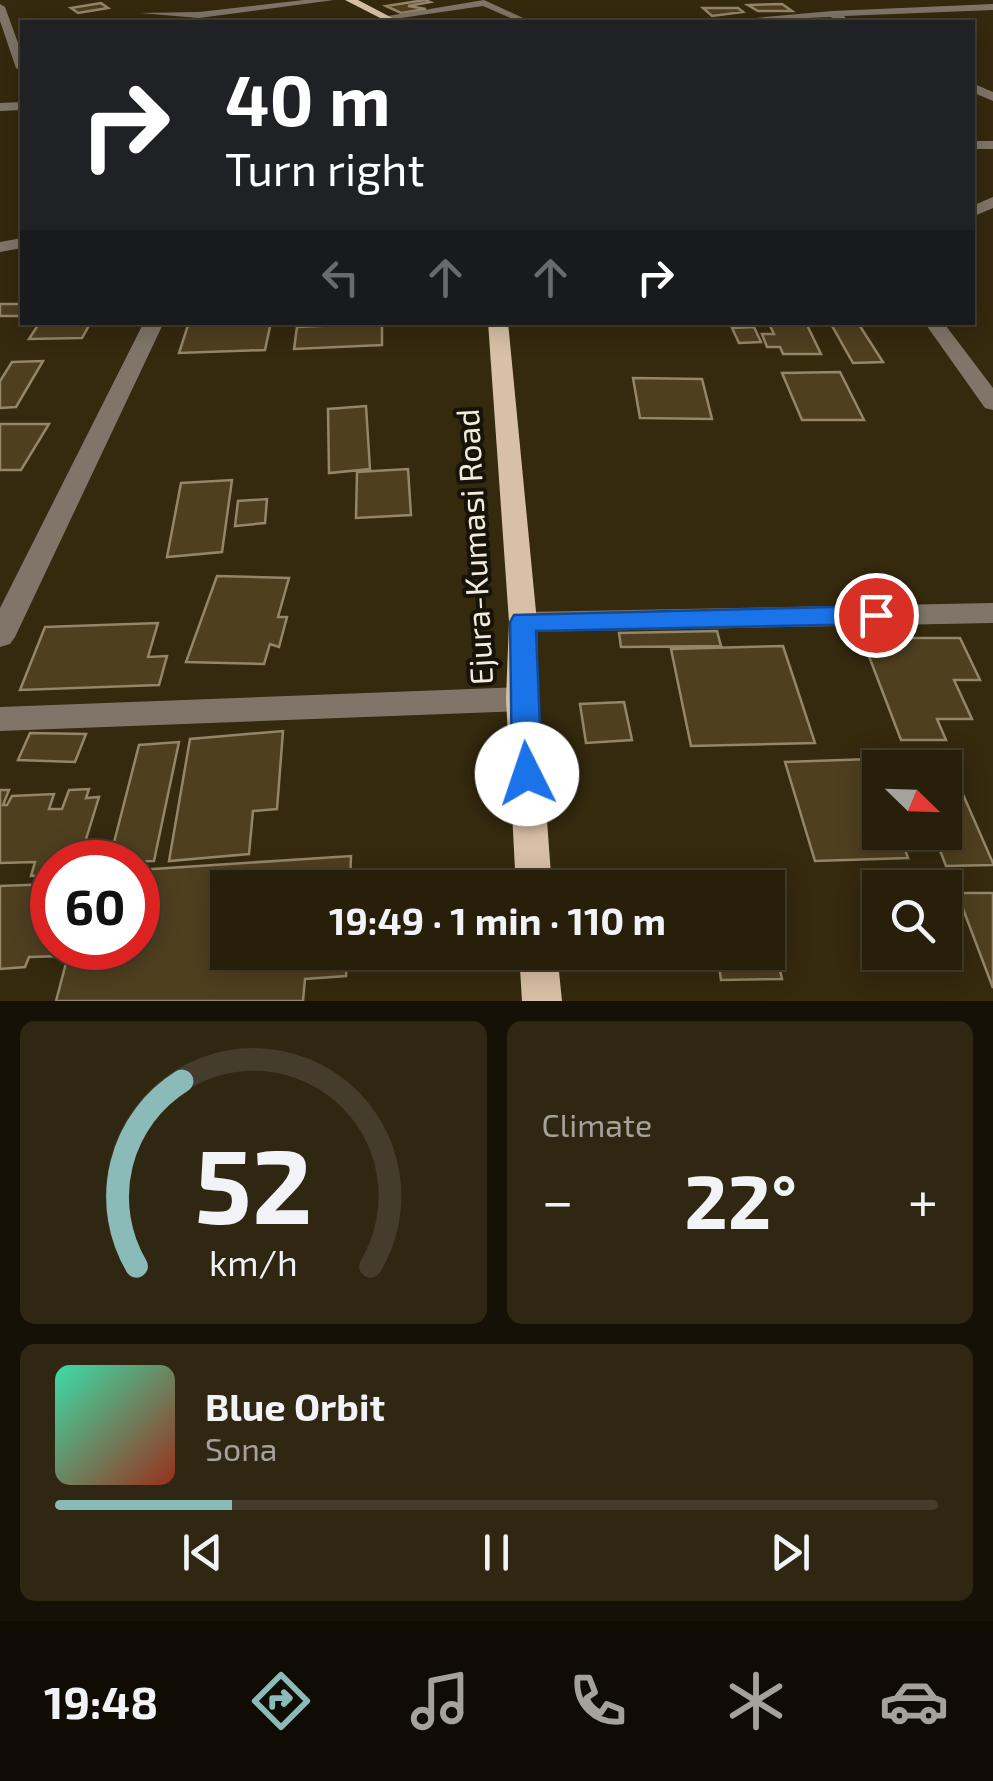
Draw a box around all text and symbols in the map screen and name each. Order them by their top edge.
text: 40 m [225,56,391,140]
icon: right [60,60,190,190]
text: Turn right [225,141,425,195]
icon: left [313,250,368,305]
icon: ahead [418,250,473,305]
icon: ahead [523,250,578,305]
icon: right [628,250,683,305]
street label: Ejura-Kumasi Road [447,408,500,686]
pin [834,573,919,658]
icon: arrive [849,588,904,643]
position arrow [475,722,579,826]
north arrow [862,750,962,850]
map controls [862,750,962,970]
speed limit sign: 60 [30,840,160,970]
button: search [862,870,962,970]
text: 19:49 · 1 min · 110 m [329,897,666,943]
text: Climate [542,1105,652,1143]
text: 52 [194,1120,312,1245]
text: 22° [684,1154,797,1244]
text: − [542,1166,574,1232]
text: + [908,1166,938,1232]
text: km/h [209,1240,298,1283]
text: Blue Orbit [205,1383,385,1429]
text: Sona [205,1429,277,1467]
icon: previous [175,1525,230,1580]
icon: pause [469,1525,524,1580]
icon: next [763,1525,818,1580]
icon: directions [246,1666,316,1736]
icon: music [405,1666,475,1736]
icon: phone [563,1666,633,1736]
icon: climate [721,1666,791,1736]
icon: car [879,1666,949,1736]
text: 19:48 [44,1674,158,1728]

